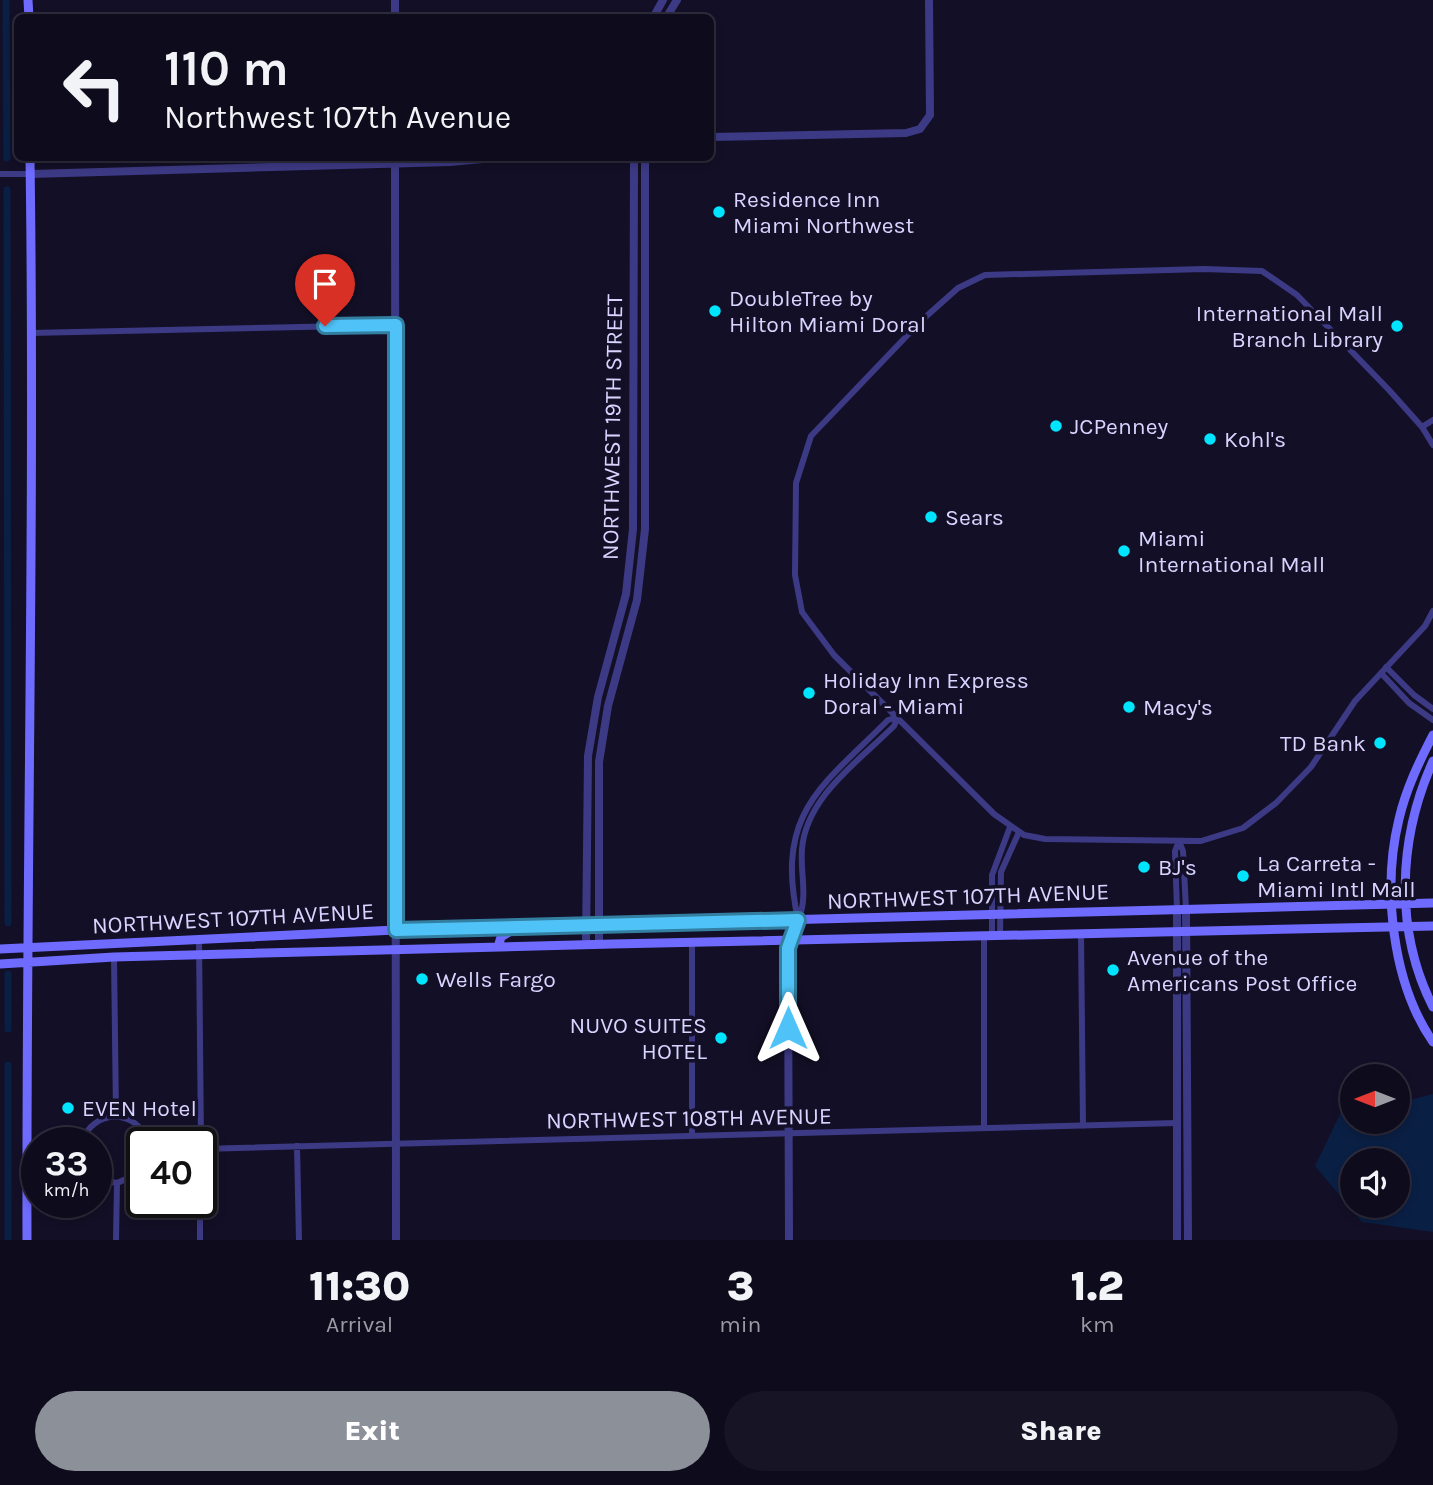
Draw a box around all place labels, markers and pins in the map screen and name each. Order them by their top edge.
place label: Residence Inn Miami Northwest [733,186,915,239]
marker: Residence Inn Miami Northwest [711,204,727,220]
pin [295,254,355,326]
place label: DoubleTree by Hilton Miami Doral [729,285,926,338]
place label: International Mall Branch Library [1196,300,1383,353]
marker: DoubleTree by Hilton Miami Doral [707,303,723,319]
marker: International Mall Branch Library [1389,318,1405,334]
place label: JCPenney [1070,413,1168,440]
marker: JCPenney [1048,418,1064,434]
place label: Kohl's [1224,426,1286,453]
marker: Kohl's [1202,431,1218,447]
place label: Sears [945,504,1004,531]
marker: Sears [923,509,939,525]
place label: Miami International Mall [1138,525,1325,578]
marker: Miami International Mall [1116,543,1132,559]
place label: Holiday Inn Express Doral - Miami [823,667,1029,720]
marker: Holiday Inn Express Doral - Miami [801,685,817,701]
place label: Macy's [1143,694,1213,721]
marker: Macy's [1121,699,1137,715]
place label: TD Bank [1280,730,1366,757]
marker: TD Bank [1372,735,1388,751]
place label: La Carreta - Miami Intl Mall [1257,850,1416,903]
place label: BJ's [1158,854,1197,881]
marker: BJ's [1136,859,1152,875]
marker: La Carreta - Miami Intl Mall [1235,868,1251,884]
place label: Avenue of the Americans Post Office [1127,944,1357,997]
marker: Avenue of the Americans Post Office [1105,962,1121,978]
place label: Wells Fargo [436,966,556,993]
marker: Wells Fargo [414,971,430,987]
place label: NUVO SUITES HOTEL [569,1012,707,1065]
marker: NUVO SUITES HOTEL [713,1030,729,1046]
place label: EVEN Hotel [82,1095,197,1122]
marker: EVEN Hotel [60,1100,76,1116]

